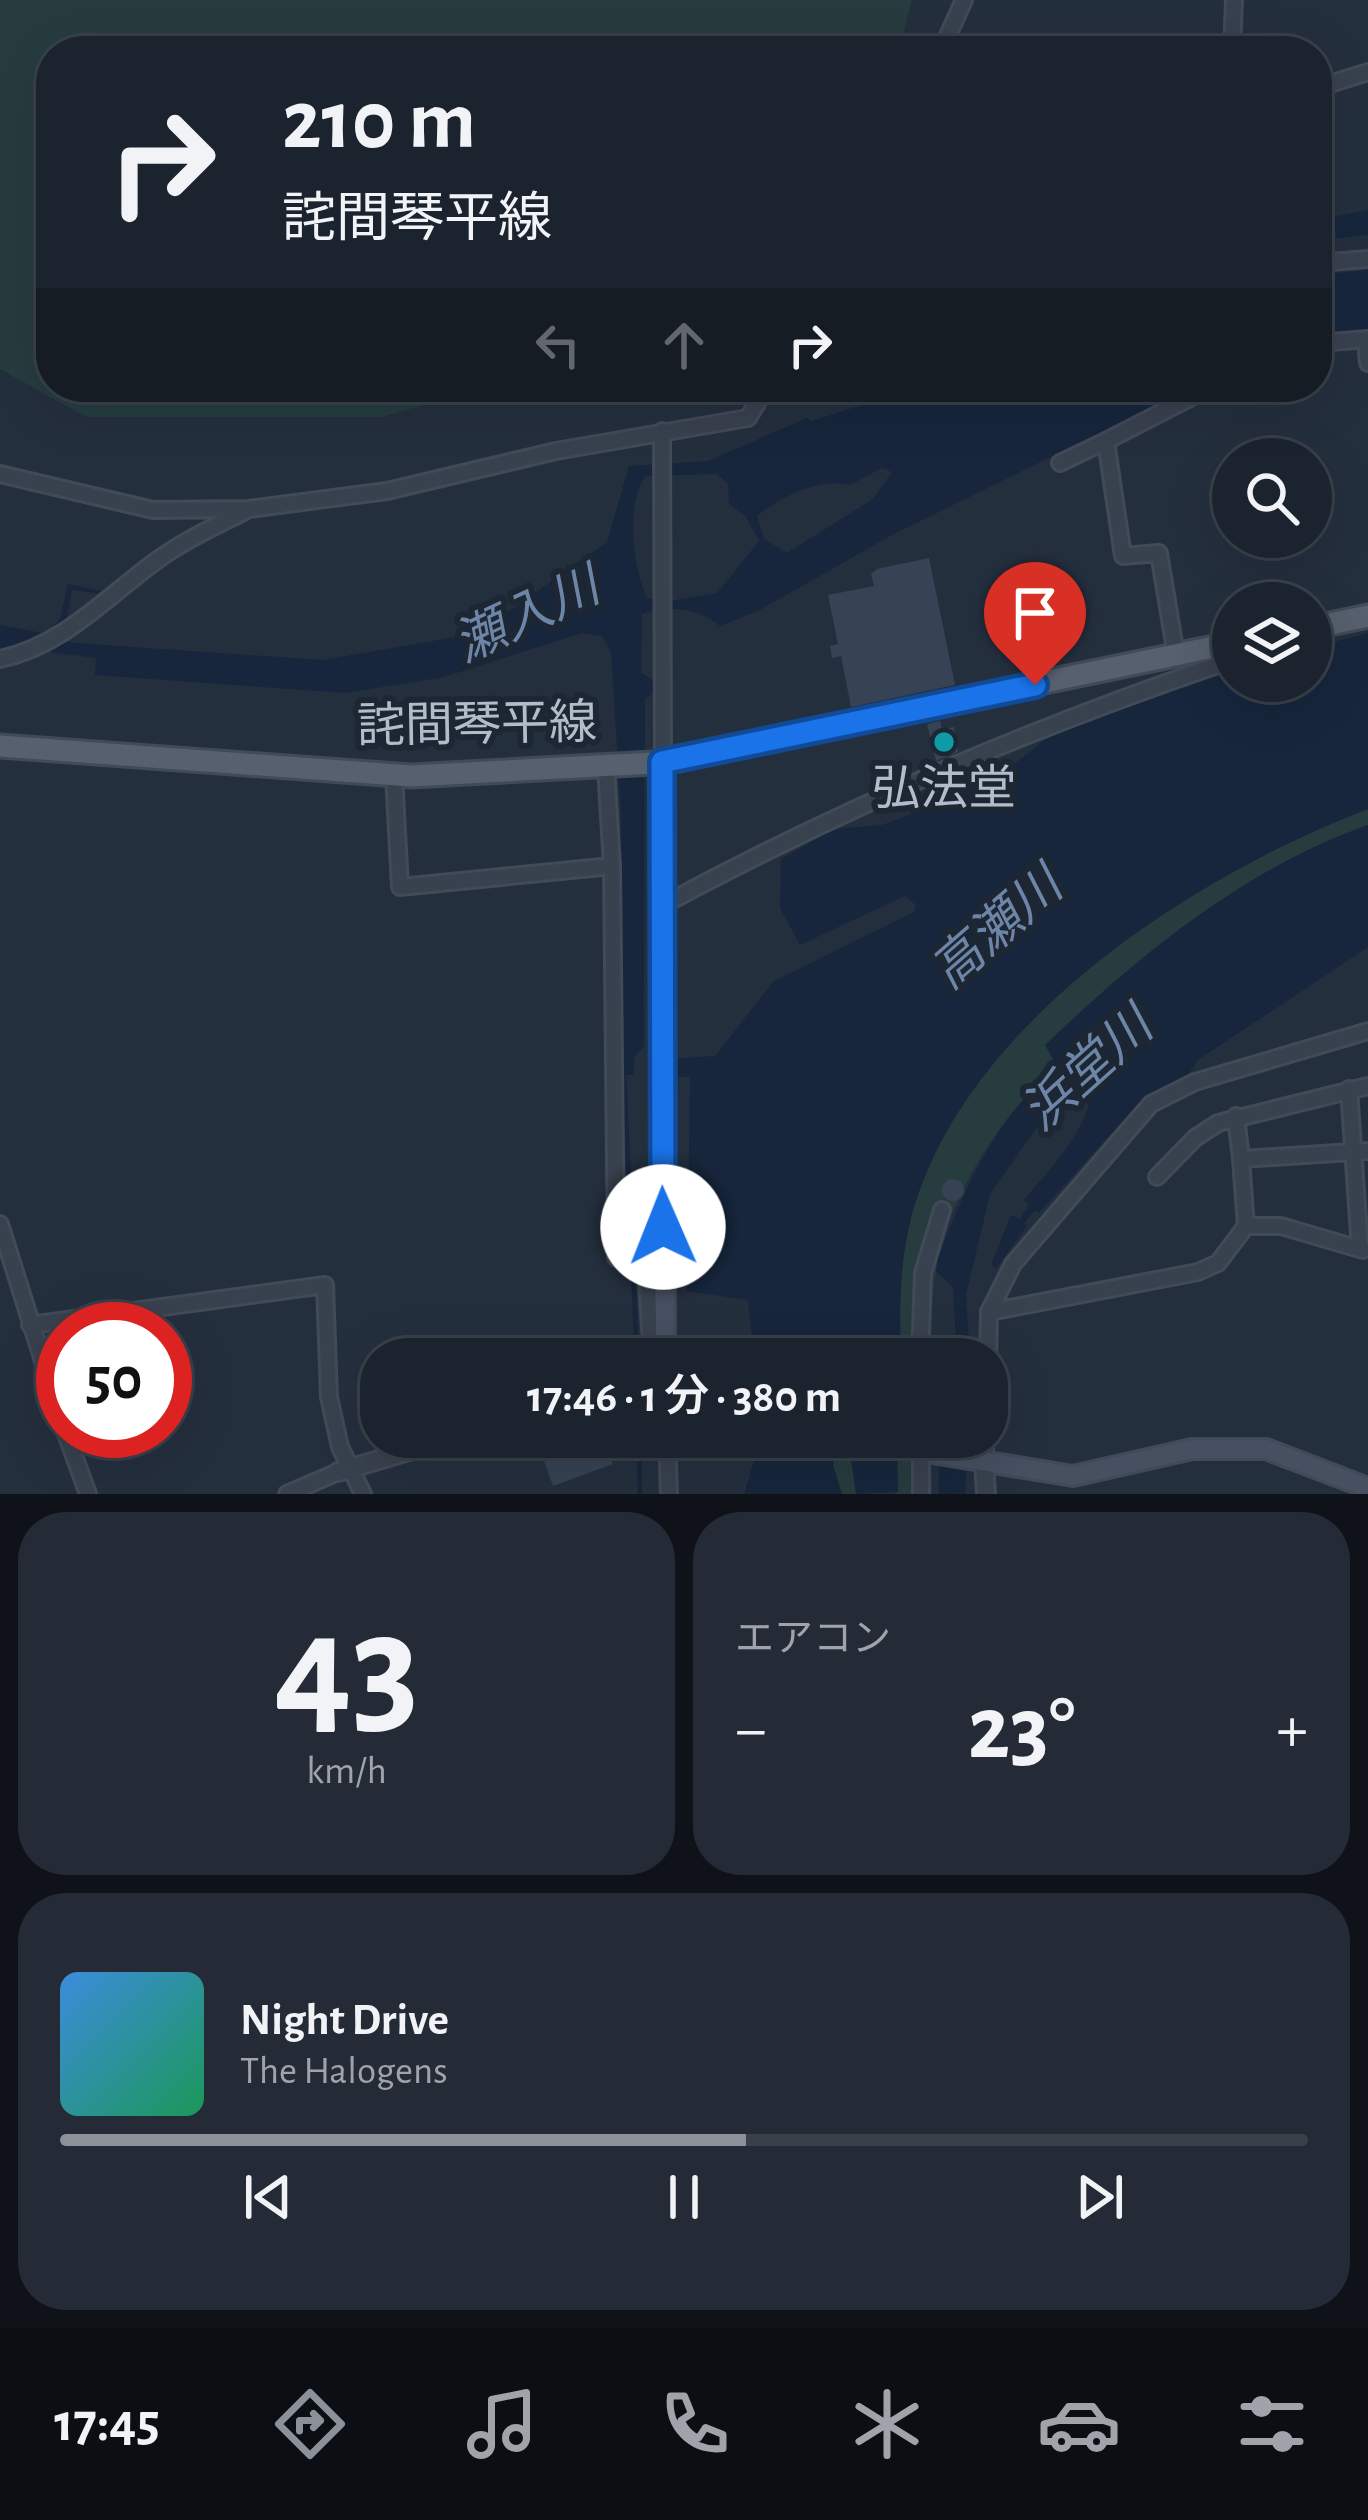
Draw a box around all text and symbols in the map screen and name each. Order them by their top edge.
text: 210 m [282,80,476,164]
icon: right [84,84,240,240]
text: 詫間琴平線 [282,193,552,247]
icon: left [525,312,591,378]
icon: ahead [651,312,717,378]
icon: right [777,312,843,378]
map controls [1212,438,1332,702]
button: search [1212,438,1332,558]
water label: 瀬入川 [446,557,612,671]
pin [984,562,1086,685]
icon: arrive [1002,580,1068,646]
button: layers [1212,582,1332,702]
street label: 詫間琴平線 [357,697,597,752]
marker: 弘法堂 [931,729,957,755]
place label: 弘法堂 [872,763,1016,814]
water label: 高瀬川 [921,855,1075,998]
water label: 浜堂川 [1013,995,1166,1140]
position arrow [600,1164,726,1290]
speed limit sign: 50 [36,1302,192,1458]
text: 17:46 · 1 分 · 380 m [527,1375,841,1420]
text: 43 [274,1592,419,1748]
text: エアコン [735,1620,891,1659]
text: 23° [968,1685,1075,1775]
text: − [735,1697,767,1763]
text: + [1276,1697,1308,1763]
text: km/h [306,1752,387,1791]
text: Night Drive [240,1998,449,2043]
text: The Halogens [240,2052,448,2091]
icon: previous [235,2164,301,2230]
icon: pause [651,2164,717,2230]
icon: next [1067,2164,1133,2230]
icon: directions [268,2382,352,2466]
icon: music [460,2382,544,2466]
icon: phone [653,2382,737,2466]
icon: climate [845,2382,929,2466]
icon: car [1037,2382,1121,2466]
icon: filters [1230,2382,1314,2466]
text: 17:45 [54,2397,160,2451]

